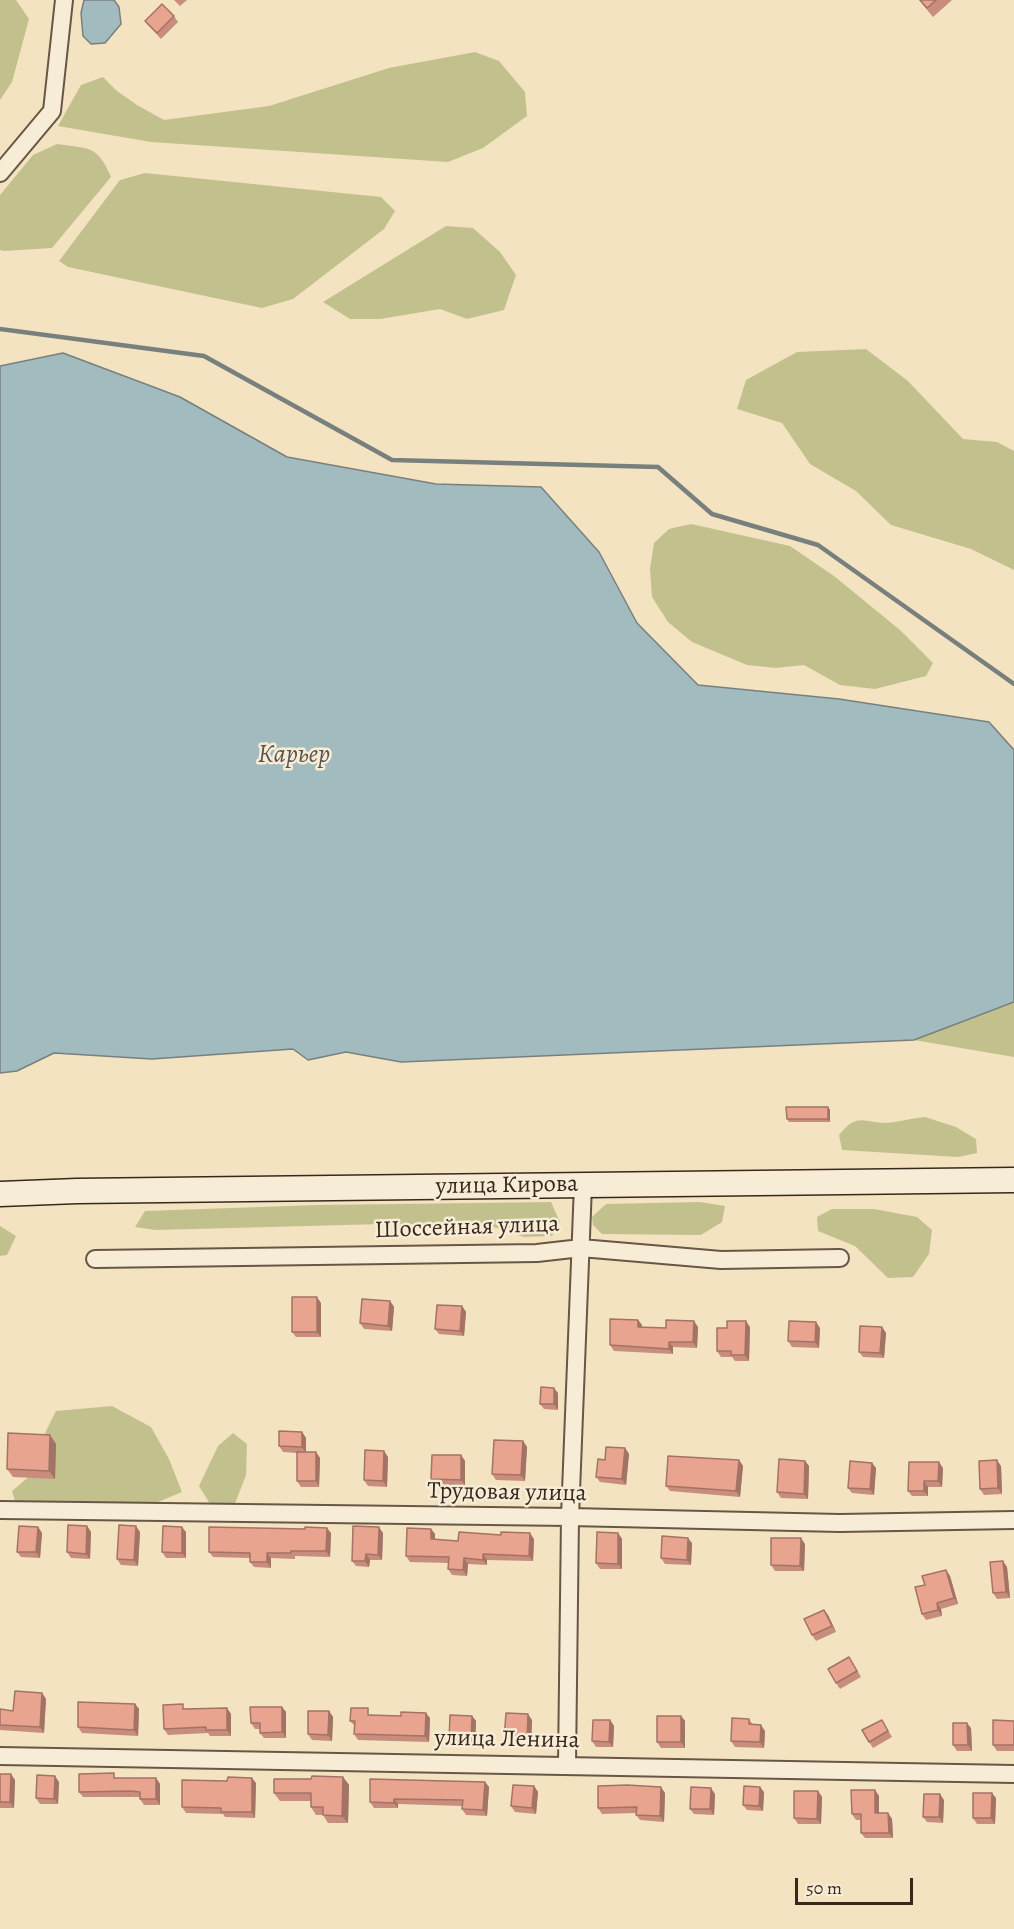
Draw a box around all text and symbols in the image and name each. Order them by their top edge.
water label: Карьер [258,740,330,772]
street label: улица Кирова [435,1170,579,1202]
street label: Шоссейная улица [374,1210,560,1246]
street label: Трудовая улица [427,1477,587,1509]
street label: улица Ленина [434,1724,580,1756]
scale bar [798,1866,916,1904]
text: 50 m [806,1876,842,1900]

